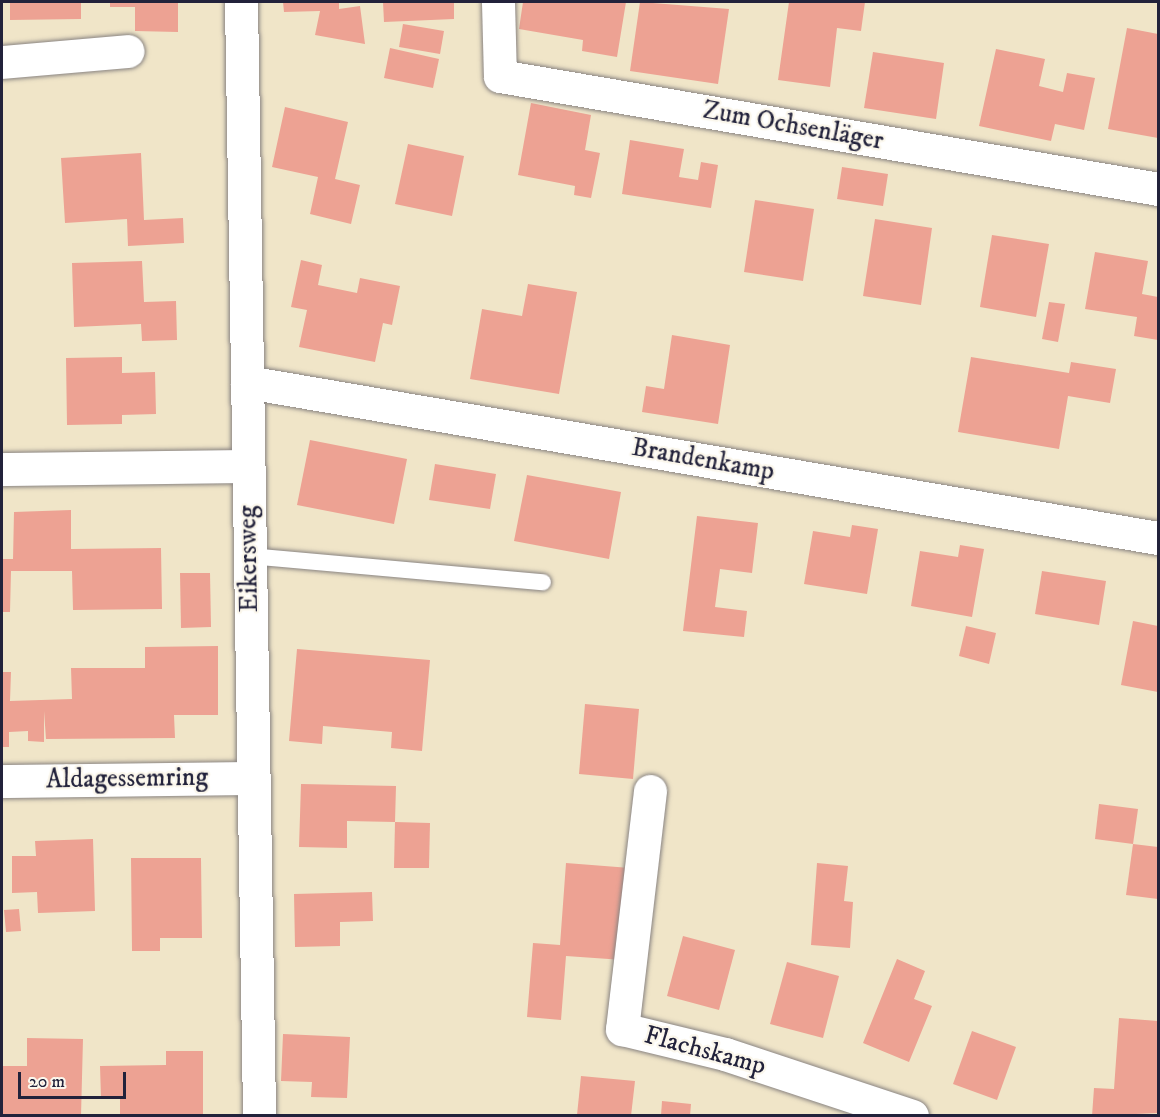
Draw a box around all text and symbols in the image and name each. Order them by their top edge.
street label: Zum Ochsenläger [700,95,886,157]
street label: Brandenkamp [629,432,777,488]
street label: Eikersweg [232,505,266,613]
street label: Aldagessemring [46,762,208,796]
street label: Flachskamp [641,1020,769,1082]
scale bar [21,1060,129,1098]
text: 20 m [29,1071,65,1093]

